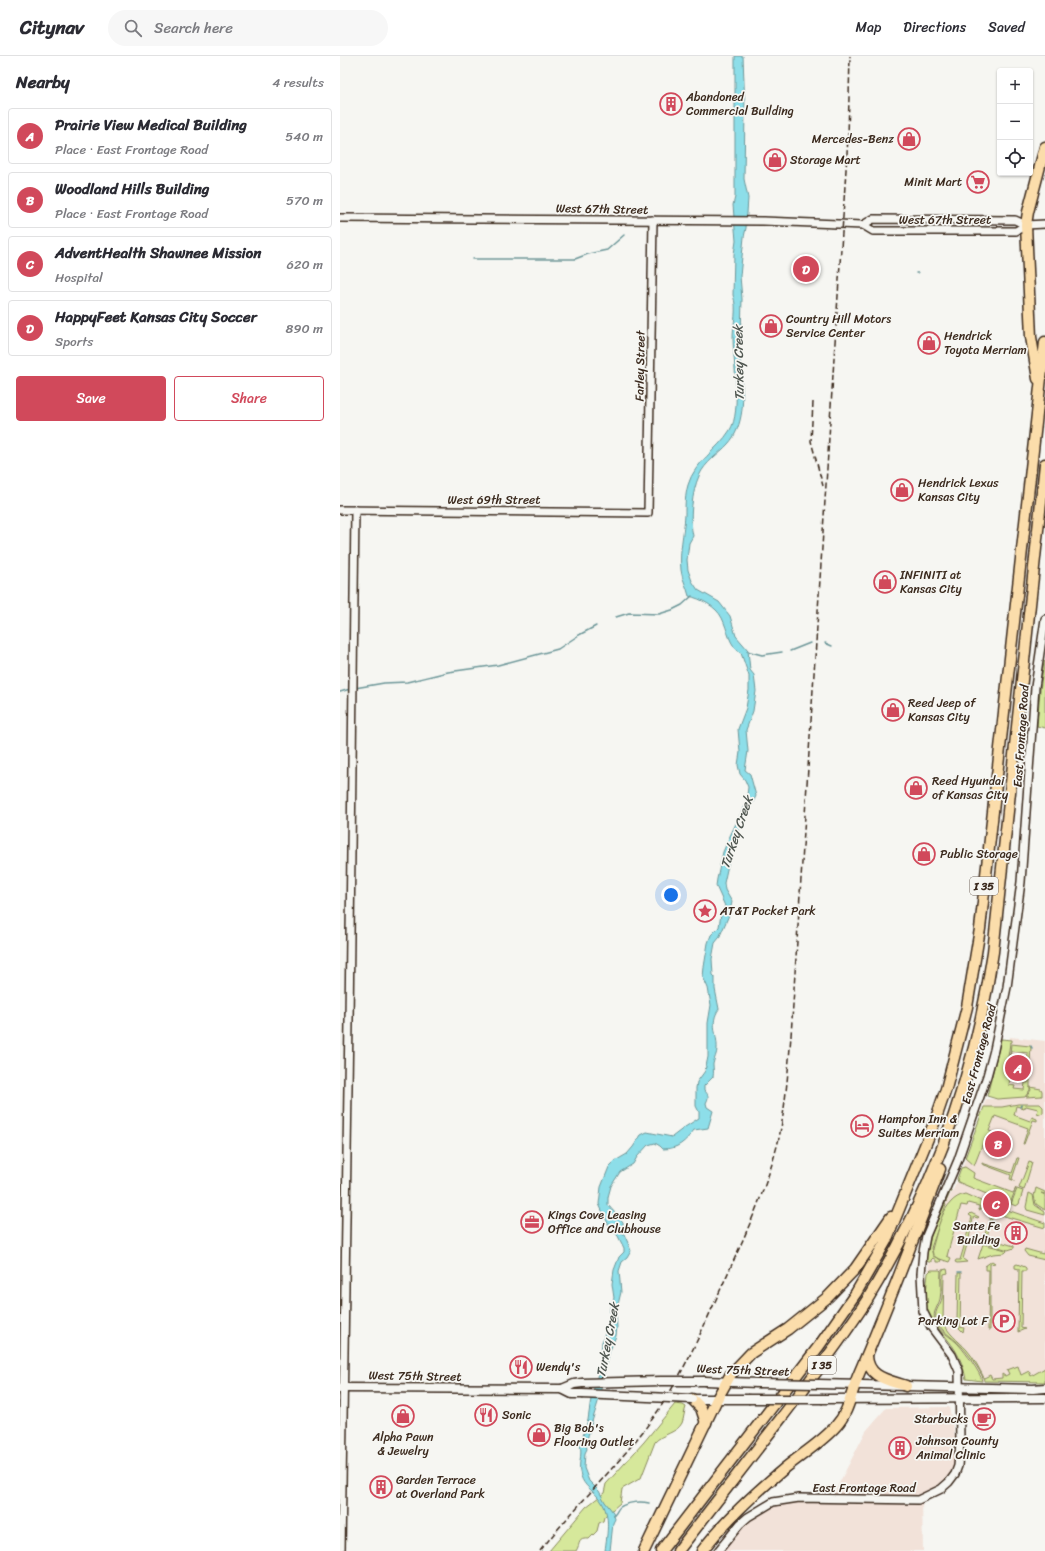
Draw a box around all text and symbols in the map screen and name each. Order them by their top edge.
search box [108,10,388,46]
text: Citynav [20,11,84,44]
text: Search here [154,15,233,41]
text: Map [855,15,881,40]
text: Directions [903,15,966,40]
text: Saved [988,15,1025,40]
icon: search [122,17,144,39]
text: Nearby [16,67,70,97]
map controls [997,68,1033,176]
button: + [997,68,1033,104]
text: 4 results [272,71,324,94]
place label: Abandoned Commercial Building [685,86,794,122]
building icon: Abandoned Commercial Building [658,91,684,117]
button: − [997,104,1033,140]
text: Prairie View Medical Building [55,112,247,138]
text: A [26,125,34,148]
text: 540 m [285,125,323,148]
shop icon: Mercedes-Benz [896,126,922,152]
place label: Mercedes-Benz [812,128,894,150]
text: Place · East Frontage Road [55,138,208,161]
button: locate [997,140,1033,176]
shop icon: Storage Mart [762,147,788,173]
place label: Storage Mart [790,149,861,171]
supermarket icon: Minit Mart [965,169,991,195]
place label: Minit Mart [904,171,962,193]
text: Woodland Hills Building [55,176,209,202]
text: B [26,189,34,212]
text: 570 m [286,189,323,212]
street label: West 67th Street [556,197,648,221]
text: Place · East Frontage Road [55,202,208,225]
street label: West 67th Street [899,209,991,231]
text: AdventHealth Shawnee Mission [55,240,261,266]
text: C [26,253,34,276]
text: 620 m [287,253,323,276]
pin: D [793,254,819,284]
text: Hospital [55,266,103,289]
text: HappyFeet Kansas City Soccer [55,304,257,330]
place label: Country Hill Motors Service Center [786,308,891,344]
shop icon: Country Hill Motors Service Center [758,313,784,339]
text: D [26,317,34,340]
text: 890 m [286,317,323,340]
water label: Turkey Creek [726,323,751,401]
place label: Hendrick Toyota Merriam [944,325,1027,361]
street label: Farley Street [628,329,652,402]
text: Sports [55,330,93,353]
shop icon: Hendrick Toyota Merriam [916,330,942,356]
button: Save [16,376,166,421]
button: Share [174,376,324,421]
place label: Hendrick Lexus Kansas City [918,472,999,508]
shop icon: Hendrick Lexus Kansas City [889,477,915,503]
street label: West 69th Street [447,489,541,511]
place label: INFINITI at Kansas City [899,564,962,600]
shop icon: INFINITI at Kansas City [872,569,898,595]
street label: East Frontage Road [1006,682,1036,788]
place label: Reed Jeep of Kansas City [908,692,977,728]
shop icon: Reed Jeep of Kansas City [880,697,906,723]
place label: Reed Hyundai of Kansas City [932,770,1009,806]
shop icon: Reed Hyundai of Kansas City [903,775,929,801]
water label: Turkey Creek [713,791,760,871]
shop icon: Public Storage [911,841,937,867]
place label: Public Storage [940,843,1018,865]
road number: I 35 [970,877,998,895]
your location [661,885,681,905]
place icon: AT&T Pocket Park [692,898,718,924]
place label: AT&T Pocket Park [719,900,816,922]
street label: East Frontage Road [955,1000,1003,1107]
pin: A [1005,1053,1031,1083]
place label: Hampton Inn & Suites Merriam [878,1108,959,1144]
hotel icon: Hampton Inn & Suites Merriam [849,1113,875,1139]
pin: B [985,1129,1011,1159]
pin: C [983,1189,1009,1219]
place label: Kings Cove Leasing Office and Clubhouse [548,1204,661,1240]
office icon: Kings Cove Leasing Office and Clubhouse [519,1209,545,1235]
place label: Sante Fe Building [953,1215,1000,1251]
building icon: Sante Fe Building [1003,1220,1029,1246]
water label: Turkey Creek [589,1299,626,1379]
parking icon: Parking Lot F [991,1308,1017,1334]
place label: Parking Lot F [918,1310,989,1332]
restaurant icon: Wendy's [508,1354,534,1380]
place label: Wendy's [536,1356,581,1378]
road number: I 35 [808,1356,836,1374]
street label: West 75th Street [696,1357,790,1383]
street label: West 75th Street [368,1364,462,1388]
restaurant icon: Sonic [473,1402,499,1428]
shop icon: Alpha Pawn & Jewelry [390,1403,416,1429]
place label: Sonic [502,1404,531,1426]
cafe icon: Starbucks [971,1406,997,1432]
place label: Starbucks [914,1408,968,1430]
place label: Big Bob's Flooring Outlet [554,1417,634,1453]
shop icon: Big Bob's Flooring Outlet [526,1422,552,1448]
place label: Alpha Pawn & Jewelry [371,1426,434,1462]
place label: Johnson County Animal Clinic [915,1430,999,1466]
building icon: Johnson County Animal Clinic [887,1435,913,1461]
place label: Garden Terrace at Overland Park [396,1469,485,1505]
building icon: Garden Terrace at Overland Park [368,1474,394,1500]
street label: East Frontage Road [813,1477,917,1499]

